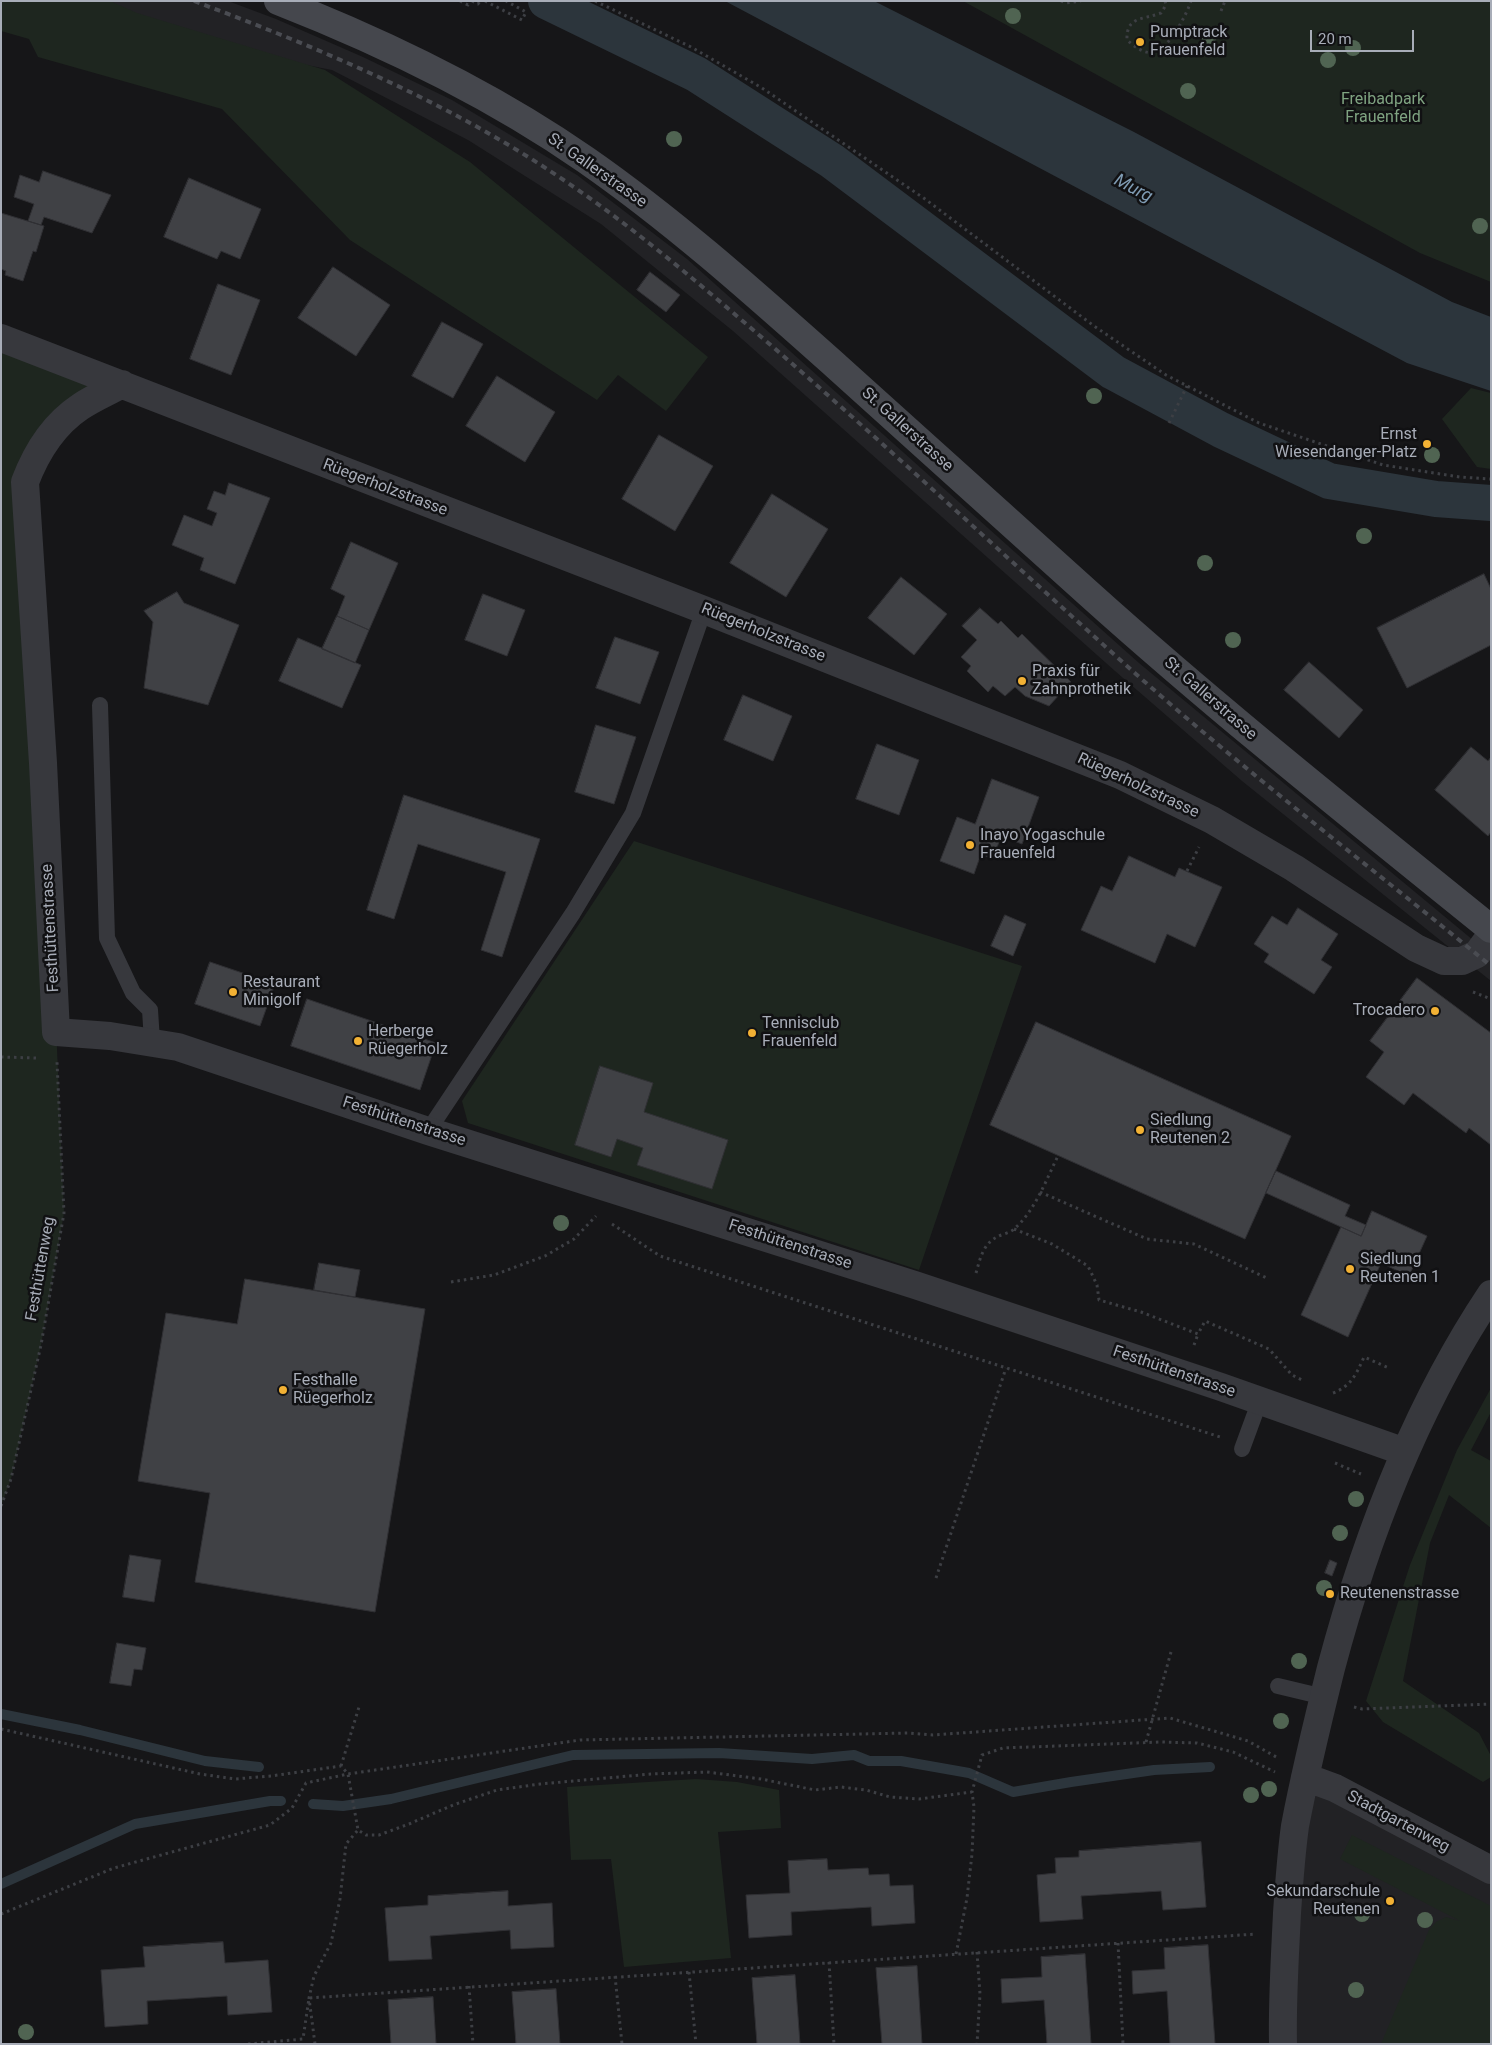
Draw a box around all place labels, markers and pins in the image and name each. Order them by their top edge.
place label: Pumptrack Frauenfeld [1150,23,1227,61]
marker: Pumptrack Frauenfeld [1134,36,1146,48]
place label: Ernst Wiesendanger-Platz [1275,425,1417,463]
marker: Ernst Wiesendanger-Platz [1421,438,1433,450]
place label: Praxis für Zahnprothetik [1032,662,1131,700]
marker: Praxis für Zahnprothetik [1016,675,1028,687]
place label: Inayo Yogaschule Frauenfeld [980,826,1105,864]
marker: Inayo Yogaschule Frauenfeld [964,839,976,851]
place label: Restaurant Minigolf [243,973,320,1011]
marker: Restaurant Minigolf [227,986,239,998]
place label: Trocadero [1353,1001,1425,1021]
marker: Trocadero [1429,1005,1441,1017]
place label: Tennisclub Frauenfeld [762,1014,839,1052]
place label: Herberge Rüegerholz [368,1022,448,1060]
marker: Tennisclub Frauenfeld [746,1027,758,1039]
marker: Herberge Rüegerholz [352,1035,364,1047]
place label: Siedlung Reutenen 2 [1150,1111,1230,1149]
marker: Siedlung Reutenen 2 [1134,1124,1146,1136]
place label: Siedlung Reutenen 1 [1360,1250,1440,1288]
marker: Siedlung Reutenen 1 [1344,1263,1356,1275]
place label: Festhalle Rüegerholz [293,1371,373,1409]
marker: Festhalle Rüegerholz [277,1384,289,1396]
place label: Reutenenstrasse [1340,1584,1459,1604]
marker: Reutenenstrasse [1324,1588,1336,1600]
place label: Sekundarschule Reutenen [1266,1882,1380,1920]
marker: Sekundarschule Reutenen [1384,1895,1396,1907]

